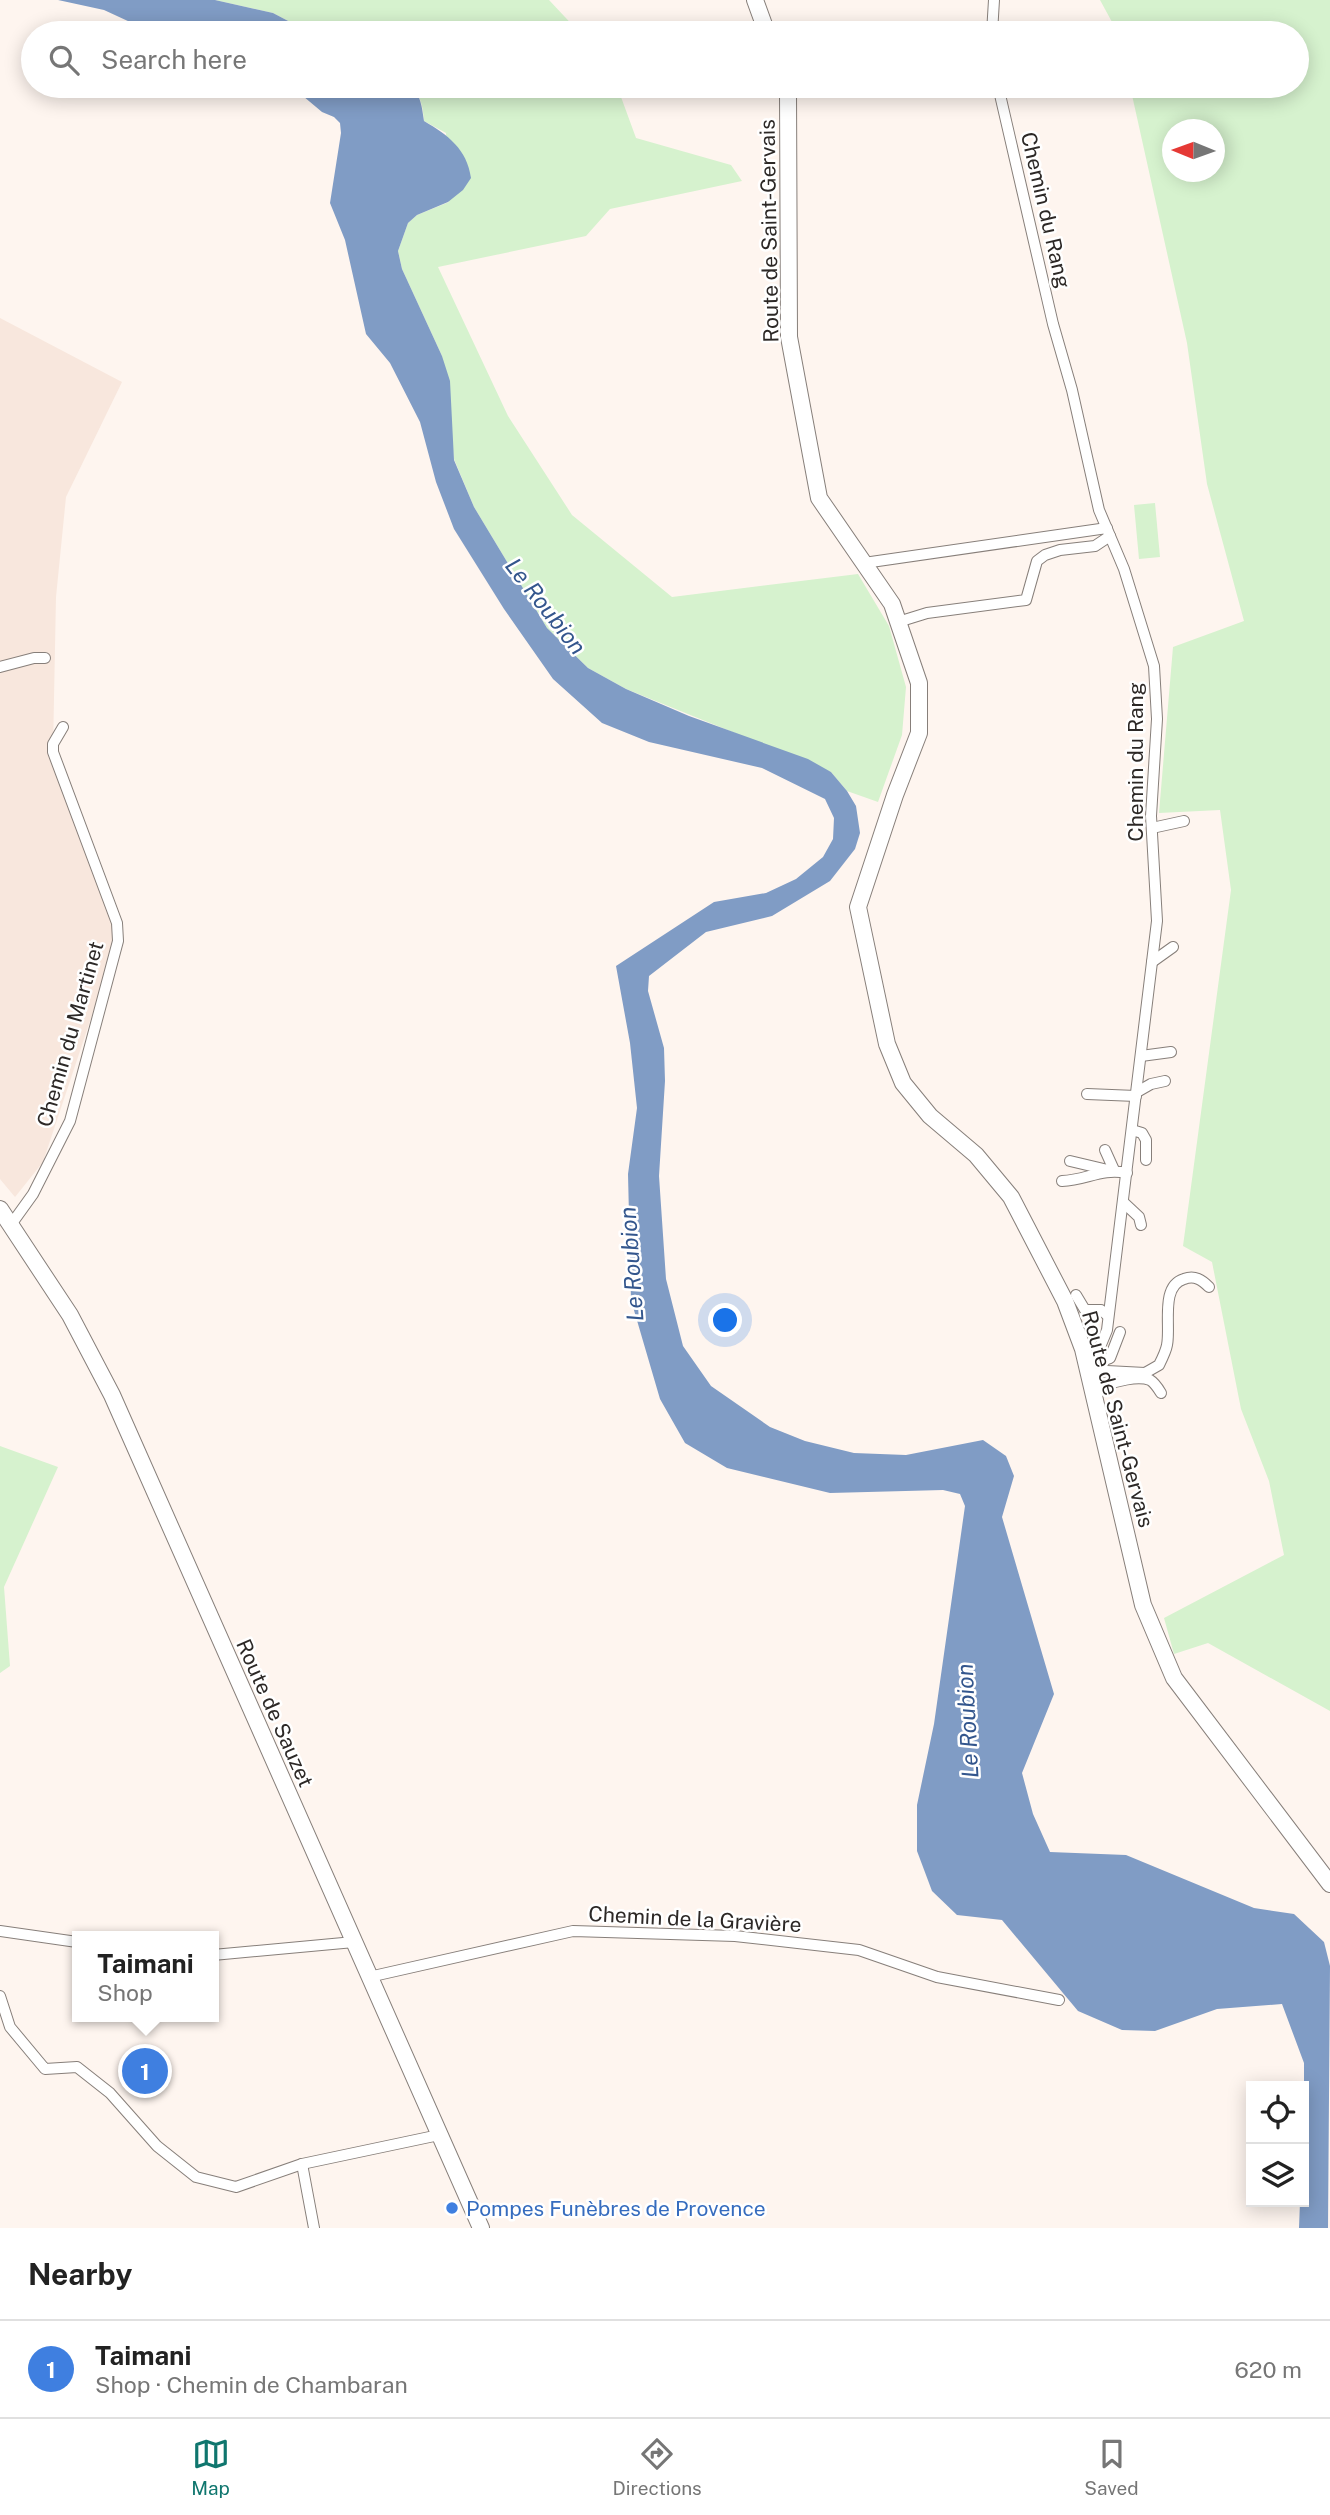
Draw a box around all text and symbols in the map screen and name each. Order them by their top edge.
search box [21,21,1309,98]
icon: search [45,41,83,79]
text: Search here [101,44,247,75]
street label: Route de Saint-Gervais [755,119,783,343]
north arrow [1162,119,1225,182]
street label: Chemin du Rang [1016,129,1076,291]
water label: Le Roubion [500,552,592,660]
street label: Chemin du Rang [1123,682,1148,842]
street label: Chemin du Martinet [32,938,108,1130]
water label: Le Roubion [614,1206,648,1322]
your location [708,1303,742,1337]
street label: Route de Saint-Gervais [1077,1308,1159,1530]
street label: Route de Sauzet [231,1635,319,1791]
water label: Le Roubion [951,1663,983,1779]
street label: Chemin de la Gravière [588,1901,802,1937]
popup [72,1931,219,2022]
text: Taimani [97,1948,194,1979]
text: Shop [97,1979,153,2006]
pin: 1 [122,2045,168,2097]
map controls [1246,2081,1309,2207]
button: locate [1246,2081,1309,2144]
button: layers [1246,2144,1309,2207]
place label: Pompes Funèbres de Provence [466,2196,766,2221]
marker: Pompes Funèbres de Provence [444,2200,460,2216]
text: Nearby [28,2256,132,2292]
text: Taimani [95,2340,191,2371]
text: 1 [46,2356,56,2383]
text: 620 m [1234,2356,1302,2383]
text: Shop · Chemin de Chambaran [95,2371,408,2398]
tab: Map [191,2435,230,2499]
tab: Directions [612,2435,702,2499]
tab: Saved [1084,2435,1139,2499]

